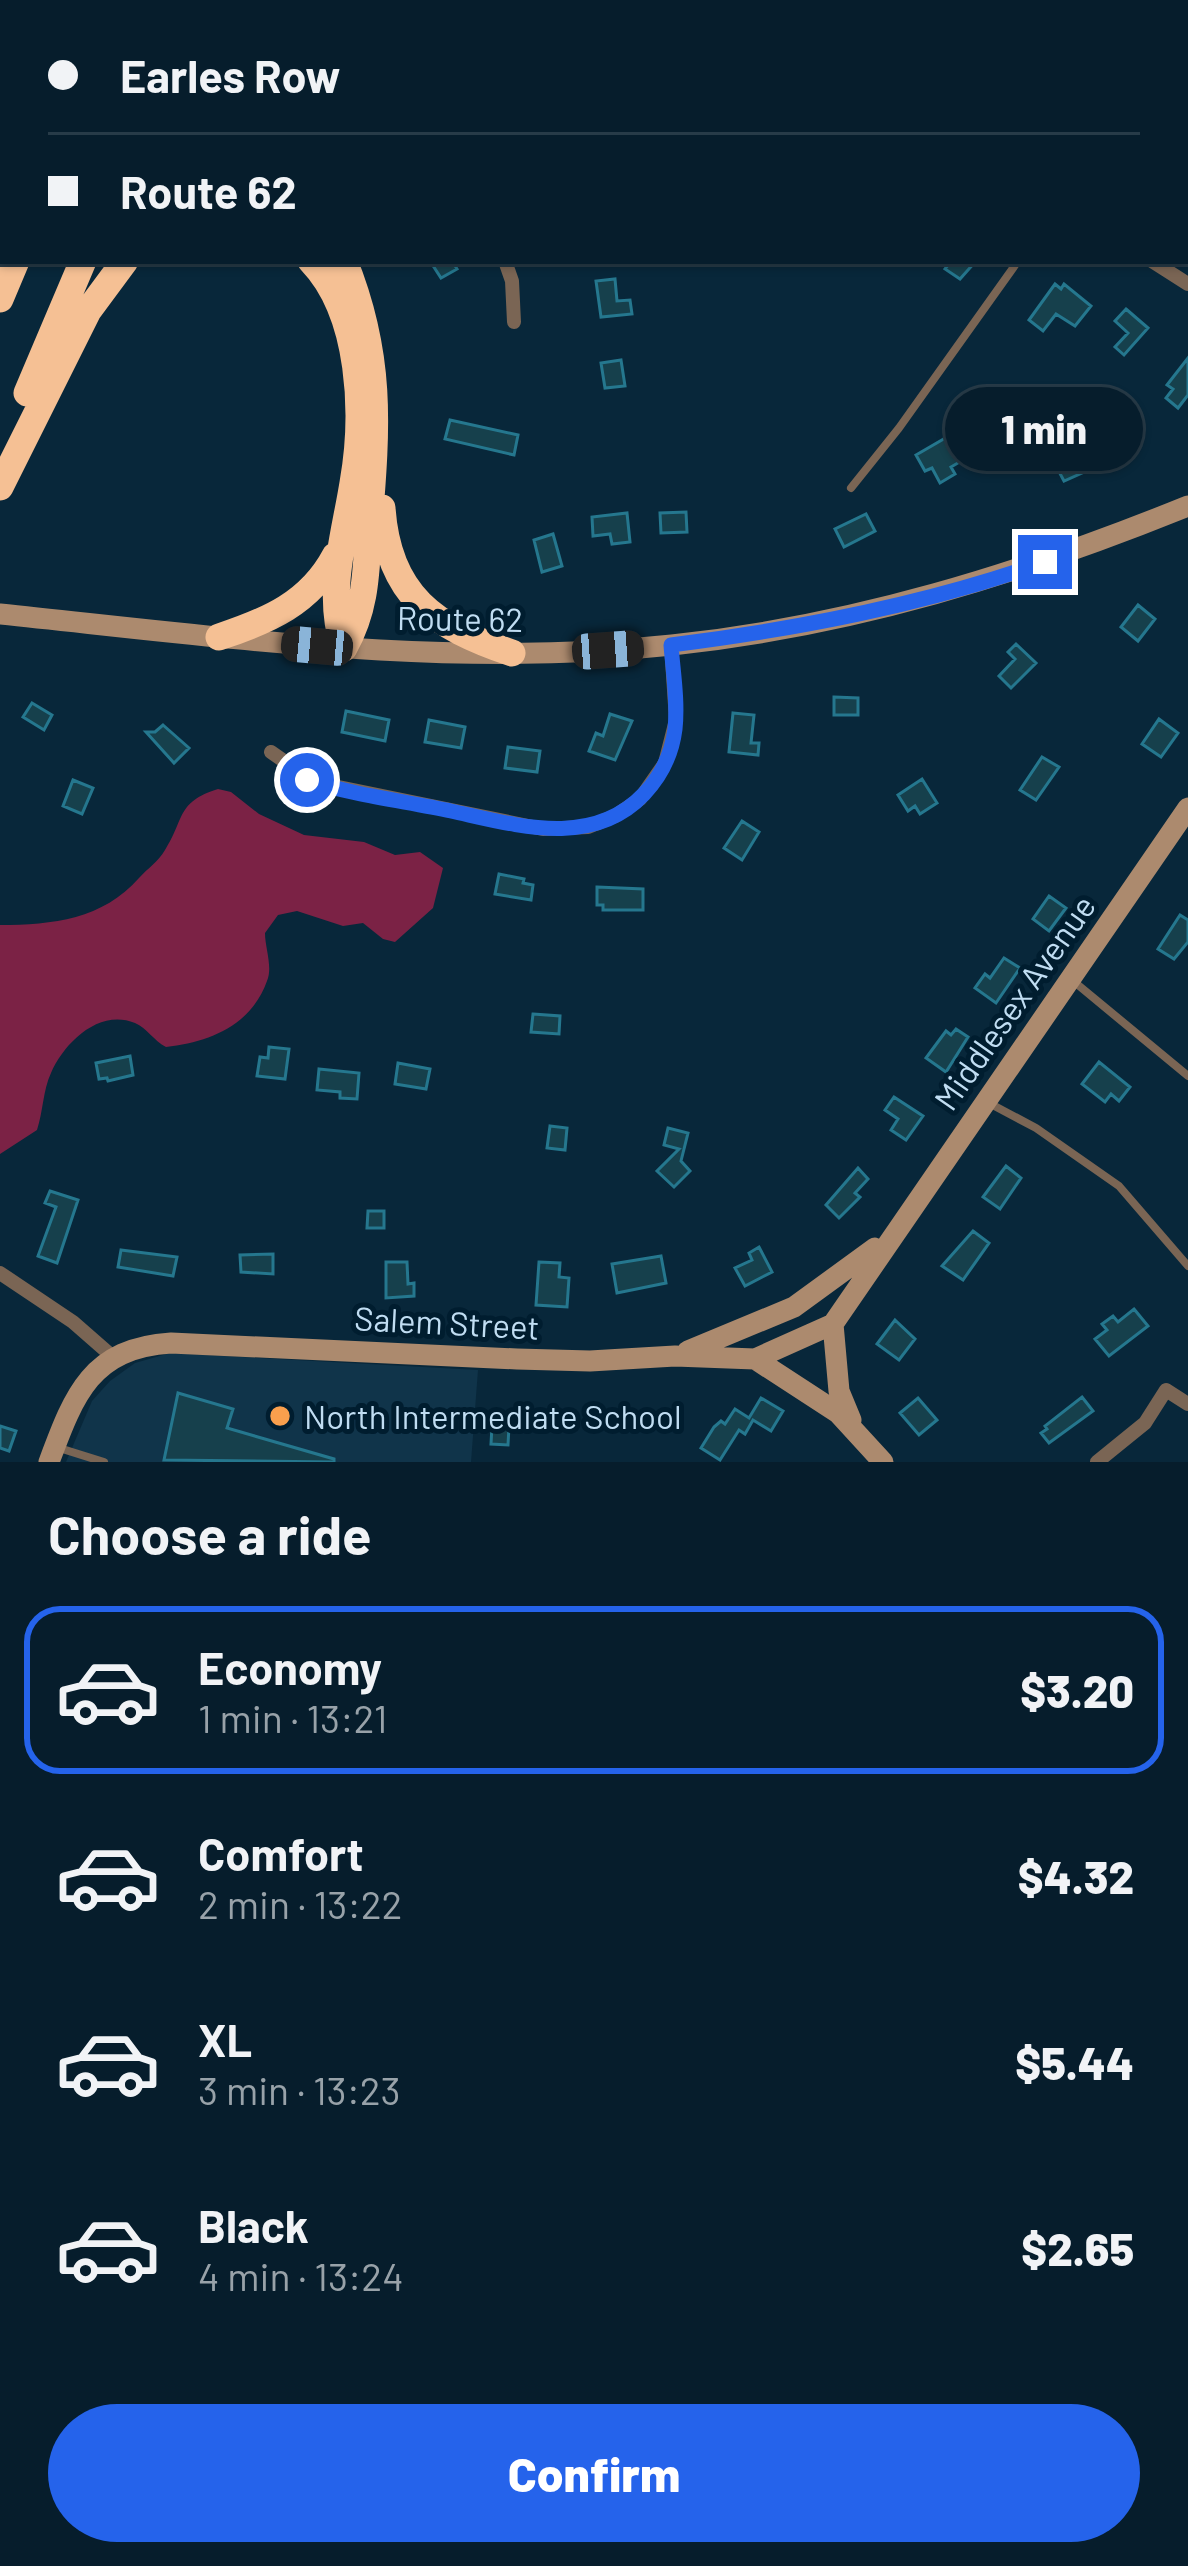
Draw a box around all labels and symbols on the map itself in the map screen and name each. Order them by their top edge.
callout: 1 min [946,388,1144,472]
route end [1018,535,1072,589]
street label: Route 62 [397,597,523,639]
car [280,625,354,667]
car [571,630,645,670]
route start [280,753,334,807]
street label: Middlesex Avenue [925,887,1103,1117]
street label: Salem Street [353,1297,541,1347]
place label: North Intermediate School [304,1396,682,1436]
marker: North Intermediate School [267,1403,293,1429]

